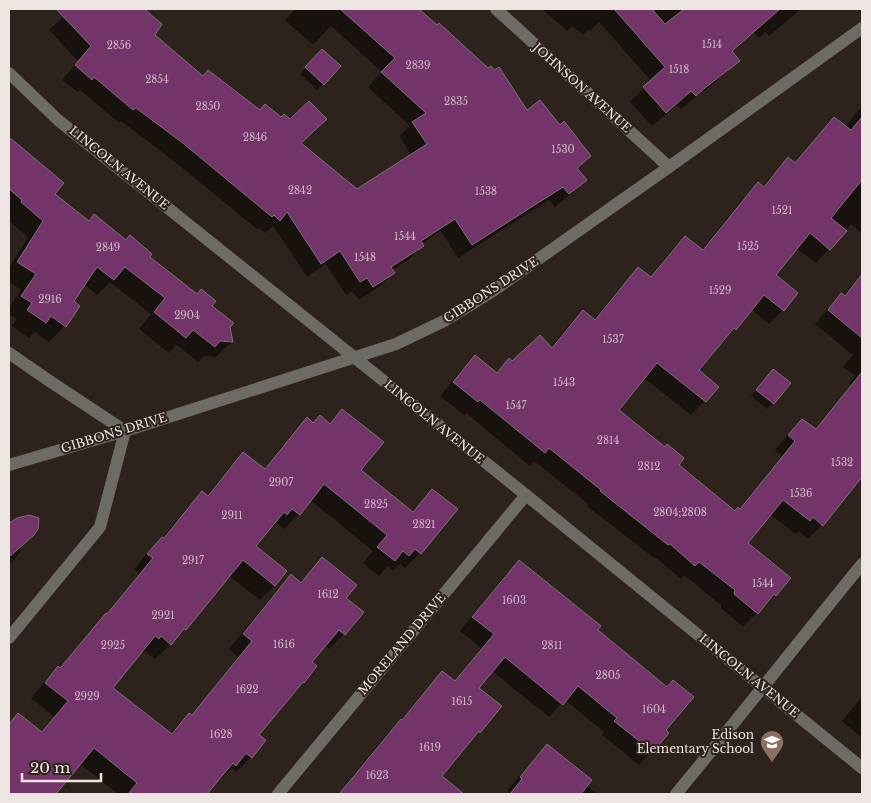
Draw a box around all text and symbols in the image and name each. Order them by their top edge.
street label: JOHNSON AVENUE [529,38,635,136]
house number: 1514 [702,38,722,51]
house number: 2856 [107,39,131,52]
house number: 2839 [406,59,430,72]
house number: 1518 [669,63,689,76]
house number: 2854 [145,73,169,86]
house number: 2835 [444,95,468,108]
house number: 2850 [195,100,221,113]
street label: LINCOLN AVENUE [66,123,172,213]
house number: 2846 [243,131,267,144]
house number: 1530 [551,143,575,156]
house number: 2842 [288,184,312,197]
house number: 1538 [475,185,497,198]
house number: 1521 [772,204,792,217]
house number: 1544 [394,230,416,243]
house number: 1525 [737,240,759,253]
house number: 2849 [96,241,120,254]
house number: 1548 [354,251,376,264]
street label: GIBBONS DRIVE [441,253,541,326]
house number: 1529 [709,284,731,297]
house number: 2916 [38,293,62,306]
house number: 2904 [174,309,200,322]
house number: 1537 [602,333,625,346]
house number: 1543 [553,376,575,389]
street label: LINCOLN AVENUE [381,377,487,467]
house number: 1547 [505,399,527,412]
street label: GIBBONS DRIVE [59,409,169,456]
house number: 2814 [597,434,619,447]
house number: 1532 [831,456,853,469]
house number: 2812 [638,460,660,473]
house number: 2907 [269,476,294,489]
house number: 1536 [790,487,812,500]
house number: 2825 [364,498,388,511]
house number: 2804;2808 [653,506,707,519]
house number: 2911 [221,509,243,522]
house number: 2821 [413,518,435,531]
house number: 2917 [182,554,205,567]
house number: 1544 [752,577,774,590]
house number: 1612 [317,588,339,601]
street label: MORELAND DRIVE [355,590,449,698]
house number: 1603 [502,594,526,607]
house number: 2921 [151,609,175,622]
street label: LINCOLN AVENUE [696,631,802,721]
house number: 1616 [273,638,295,651]
house number: 2925 [101,639,126,652]
house number: 2811 [541,639,563,652]
house number: 2805 [595,669,621,682]
house number: 1622 [235,683,259,696]
house number: 2929 [74,690,100,703]
house number: 1615 [451,695,473,708]
house number: 1604 [642,703,666,716]
place label: Edison Elementary School [637,727,754,756]
house number: 1628 [209,728,233,741]
school or university icon: Edison Elementary School [759,729,785,763]
house number: 1619 [419,741,441,754]
scale bar [22,750,101,782]
text: 20 m [30,758,70,777]
house number: 1623 [365,769,389,782]

